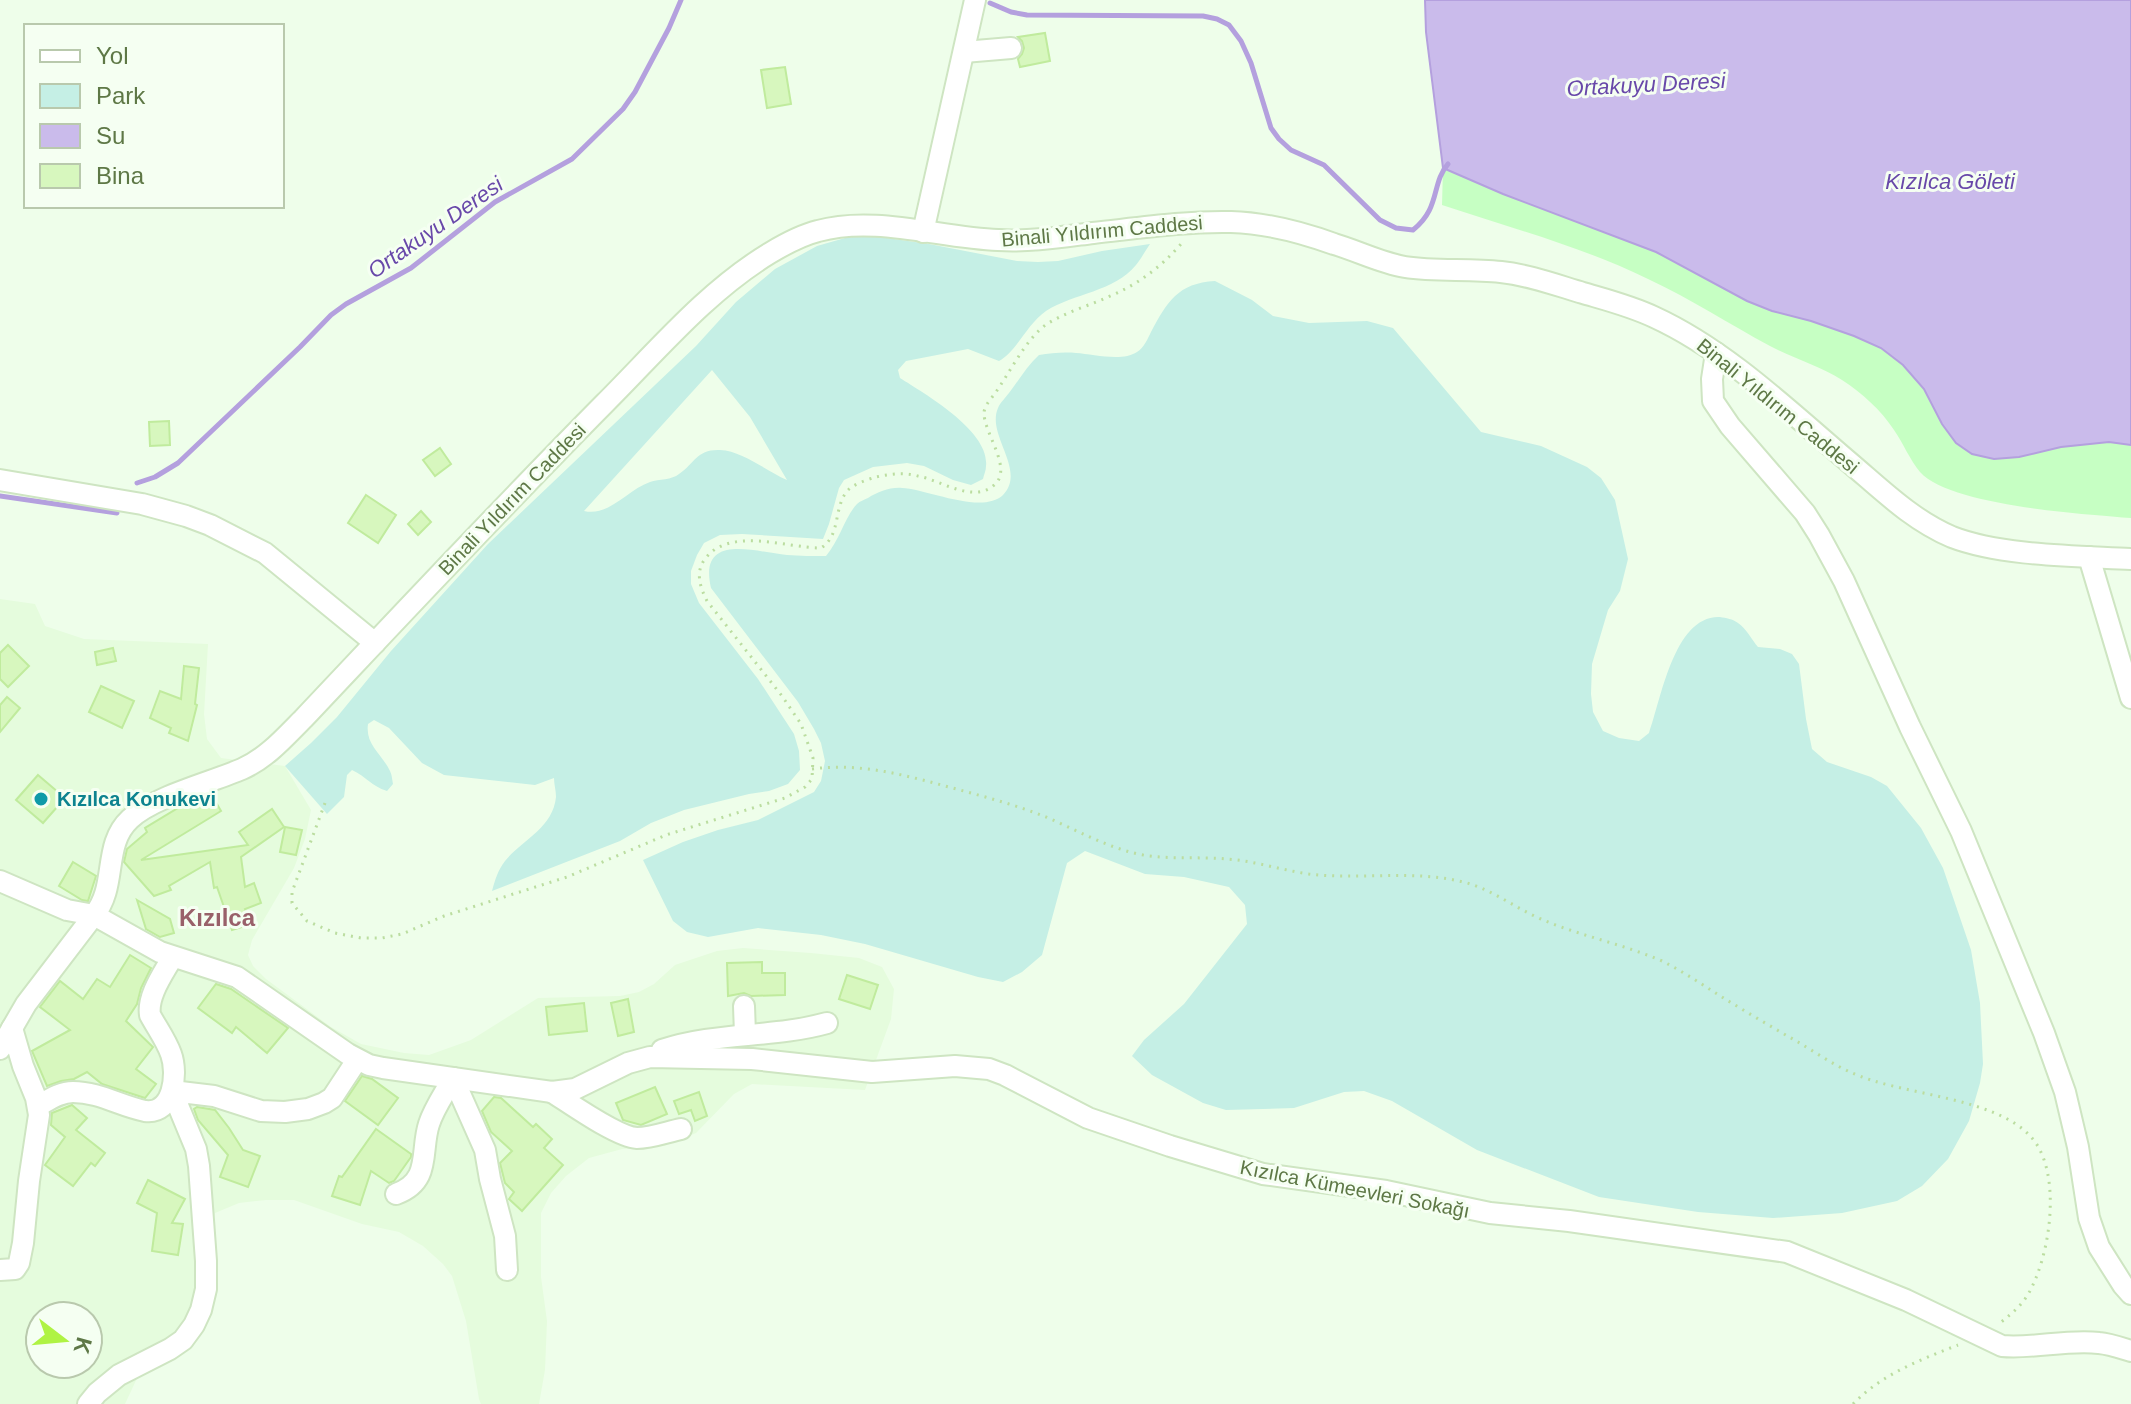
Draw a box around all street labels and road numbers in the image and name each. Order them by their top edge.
street label: Binali Yıldırım Caddesi [1000,211,1204,251]
street label: Binali Yıldırım Caddesi [1693,334,1863,478]
street label: Binali Yıldırım Caddesi [434,419,590,579]
street label: Kızılca Kümeevleri Sokağı [1238,1156,1472,1222]

